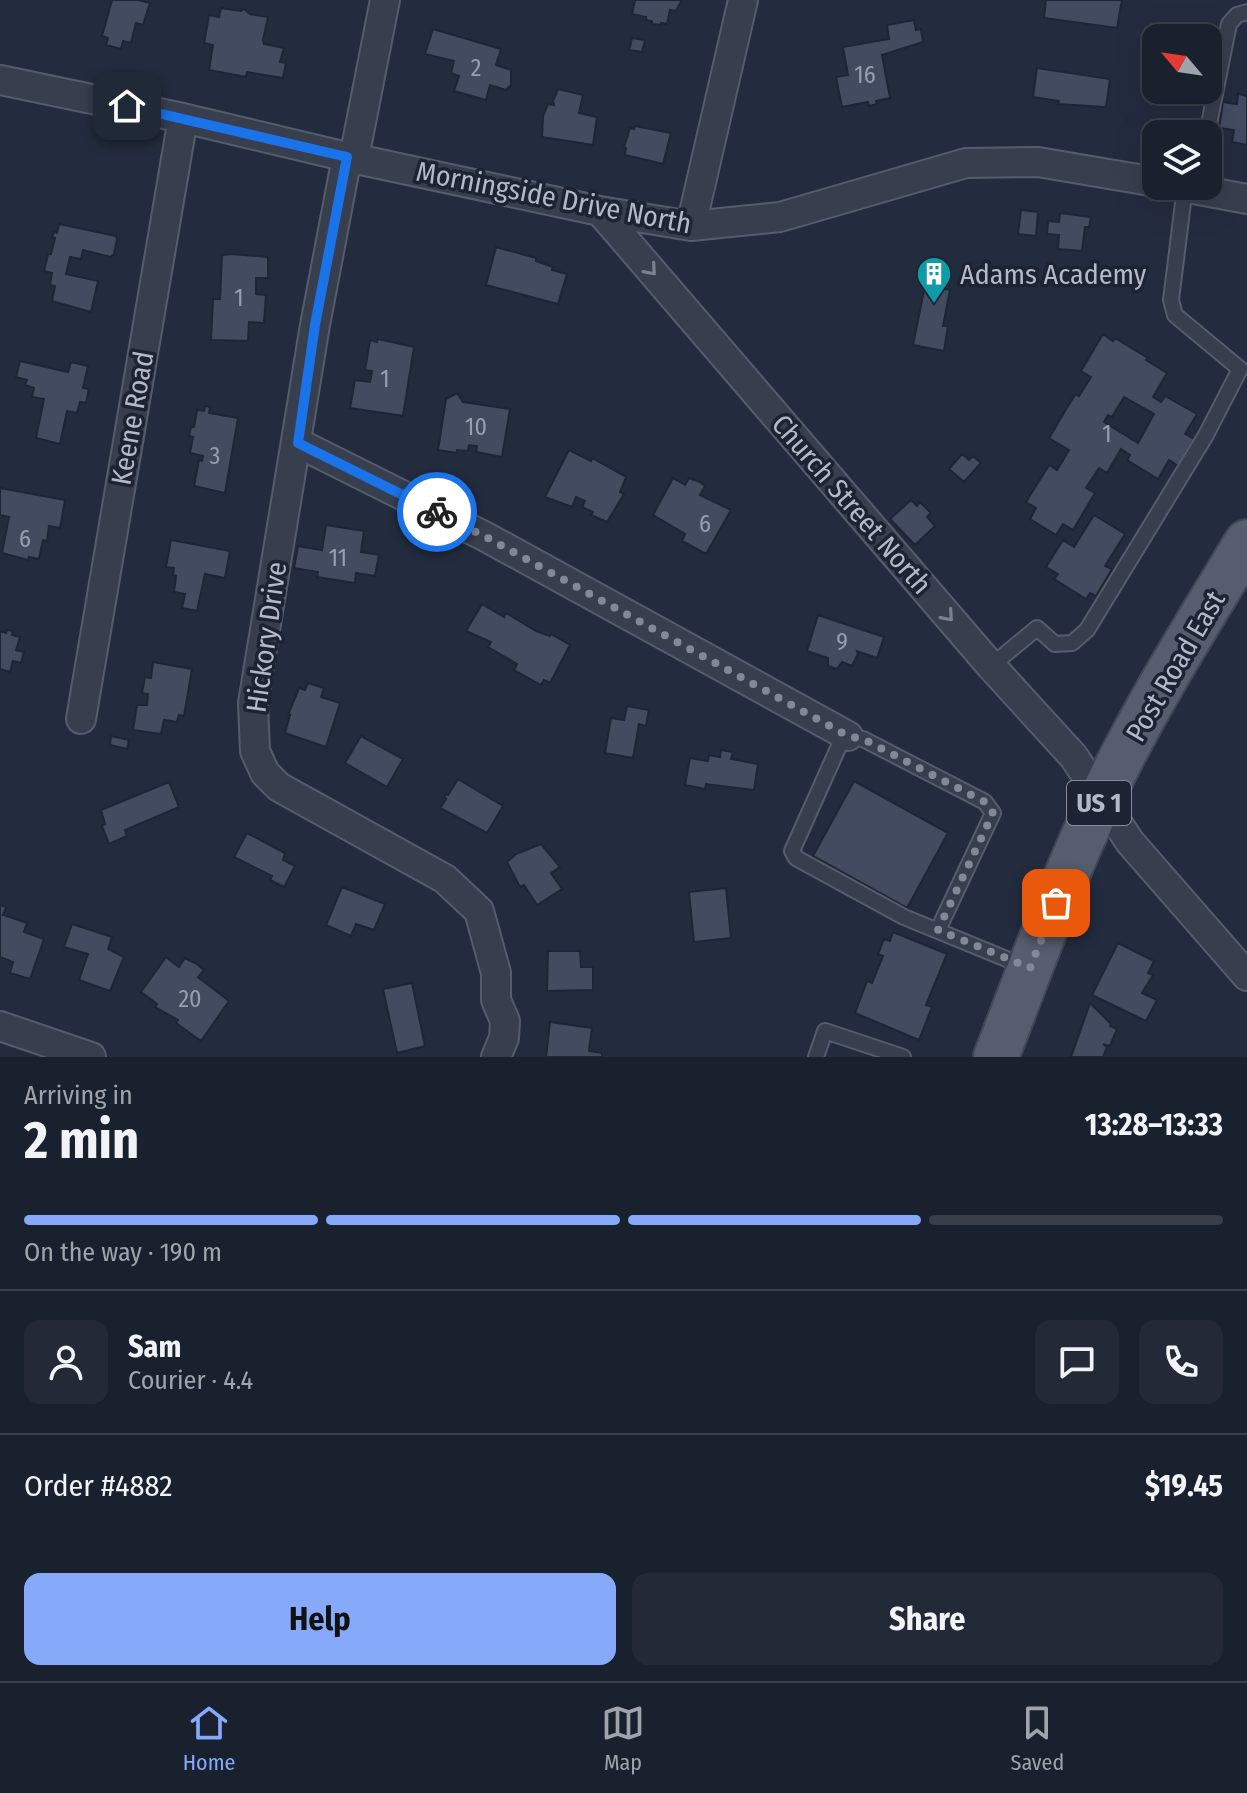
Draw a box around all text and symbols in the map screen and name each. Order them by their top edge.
north arrow [1142,24,1222,104]
map controls [1142,24,1222,200]
house number: 2 [471,54,481,82]
house number: 16 [854,61,876,89]
pin [93,72,161,140]
icon: home [105,84,149,128]
button: layers [1142,120,1222,200]
street label: Morningside Drive North [414,155,694,240]
building icon: Adams Academy [915,255,953,305]
place label: Adams Academy [960,258,1147,291]
one-way arrow [641,261,656,276]
house number: 1 [234,284,244,312]
street label: Keene Road [104,349,160,488]
house number: 1 [380,365,390,393]
street label: Church Street North [765,408,938,601]
house number: 10 [465,413,487,441]
house number: 1 [1102,420,1112,448]
house number: 3 [210,442,220,470]
courier [397,472,477,552]
icon: bike [415,490,459,534]
house number: 6 [699,510,711,538]
house number: 6 [19,525,31,553]
house number: 11 [329,544,347,572]
street label: Hickory Drive [240,560,293,714]
street label: Post Road East [1119,584,1232,747]
one-way arrow [938,607,953,622]
house number: 9 [836,628,848,656]
road number: US 1 [1067,781,1131,825]
pin [1022,869,1090,937]
icon: bag [1034,881,1078,925]
house number: 20 [178,985,202,1013]
text: Arriving in [24,1080,133,1111]
text: 13:28–13:33 [1085,1107,1223,1143]
text: 2 min [24,1109,139,1172]
text: On the way · 190 m [24,1237,222,1268]
button: person [24,1320,108,1404]
button: chat [1035,1320,1119,1404]
button: phone [1139,1320,1223,1404]
text: Sam [128,1329,181,1365]
text: Courier · 4.4 [128,1365,253,1396]
text: Order #4882 [24,1468,173,1504]
text: $19.45 [1145,1468,1223,1504]
button: Help [24,1573,616,1665]
button: Share [632,1573,1223,1665]
tab: Home [183,1701,235,1776]
tab: Map [601,1701,645,1776]
tab: Saved [1010,1701,1064,1776]

